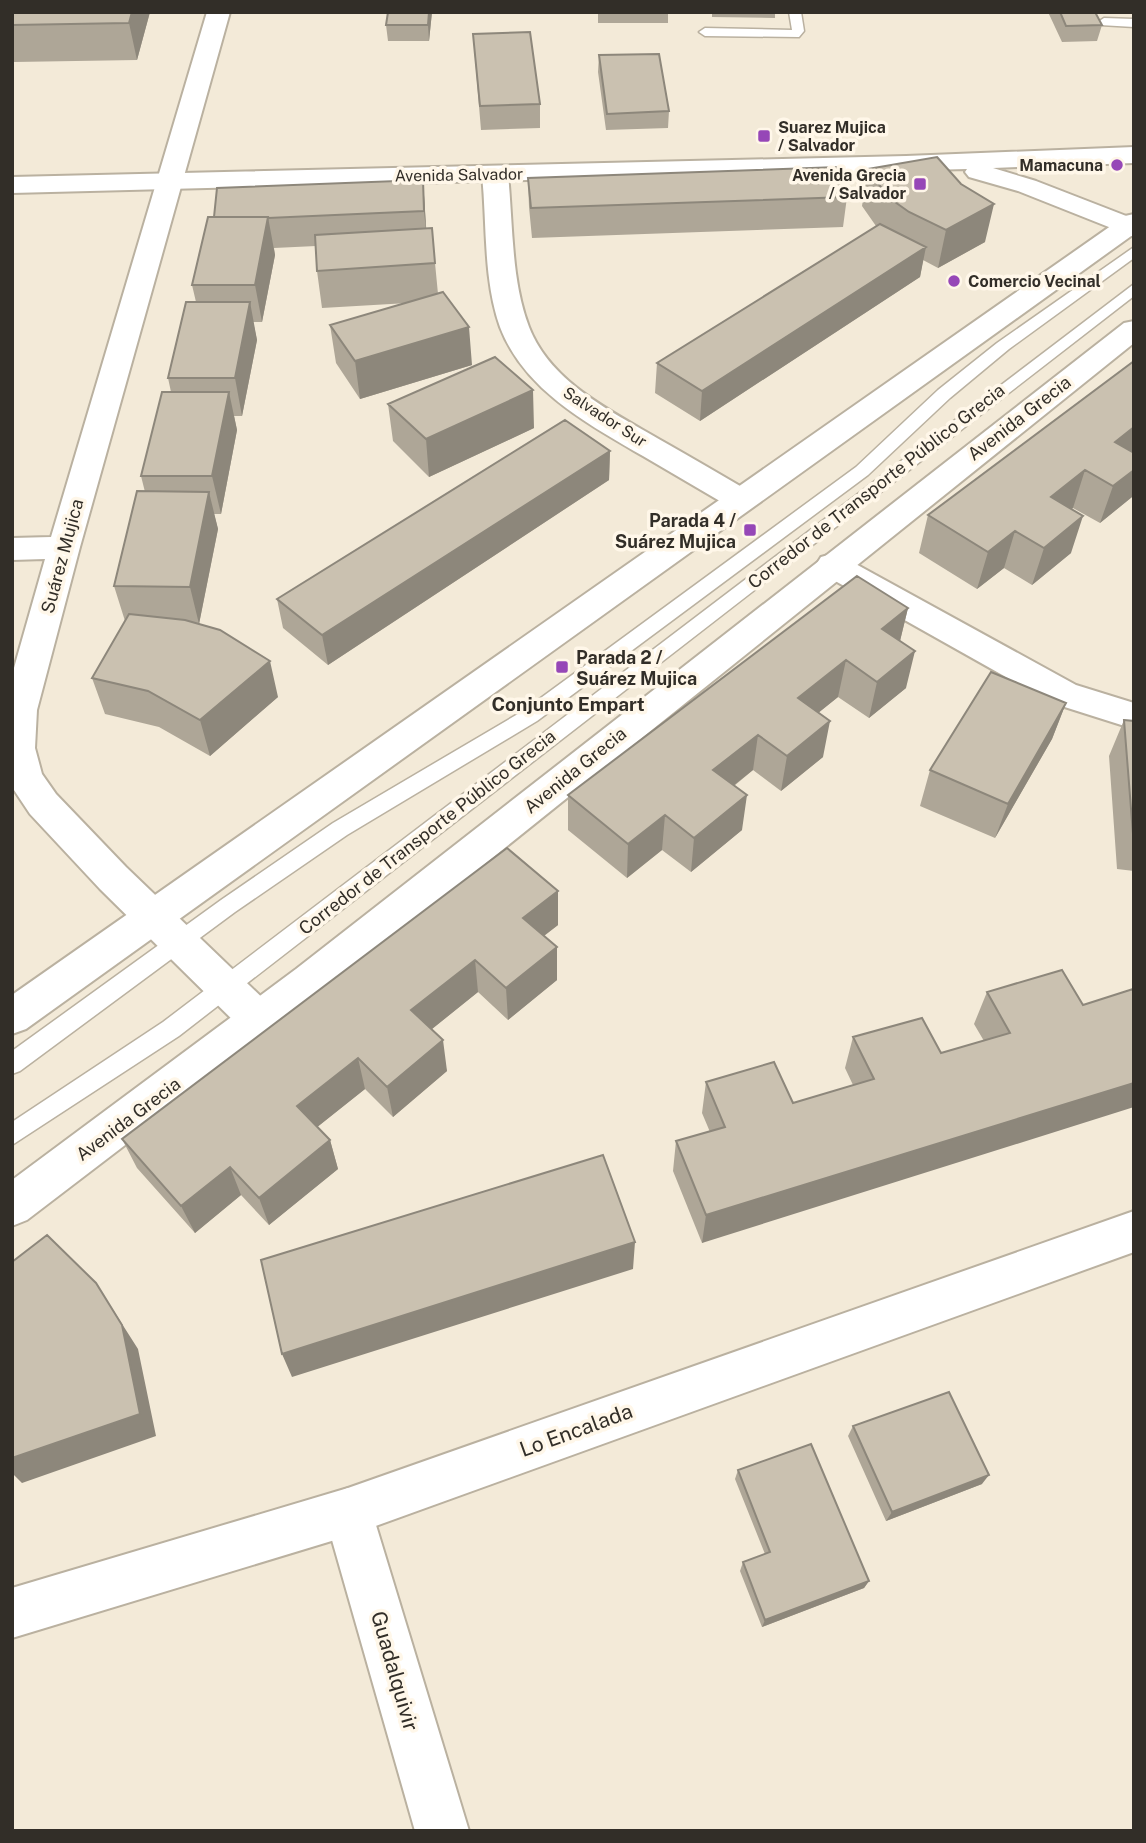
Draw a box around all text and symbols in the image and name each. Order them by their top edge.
place label: Suarez Mujica / Salvador [778,118,886,155]
marker: Suarez Mujica / Salvador [756,128,772,144]
place label: Mamacuna [1019,156,1103,175]
marker: Mamacuna [1109,157,1125,173]
street label: Avenida Salvador [395,164,523,186]
place label: Avenida Grecia / Salvador [792,166,906,203]
marker: Avenida Grecia / Salvador [912,176,928,192]
place label: Comercio Vecinal [968,272,1101,291]
marker: Comercio Vecinal [946,273,962,289]
street label: Avenida Grecia [963,371,1075,465]
street label: Corredor de Transporte Público Grecia [743,379,1009,593]
street label: Salvador Sur [560,383,650,451]
street label: Suárez Mujica [37,496,87,616]
place label: Parada 4 / Suárez Mujica [615,510,736,552]
marker: Parada 4 / Suárez Mujica [742,522,758,538]
place label: Parada 2 / Suárez Mujica [576,647,697,689]
marker: Parada 2 / Suárez Mujica [554,659,570,675]
district label: Conjunto Empart [491,693,645,715]
street label: Avenida Grecia [520,722,630,818]
street label: Corredor de Transporte Público Grecia [294,725,560,939]
street label: Avenida Grecia [72,1073,184,1165]
street label: Lo Encalada [516,1398,636,1462]
street label: Guadalquivir [366,1608,424,1734]

